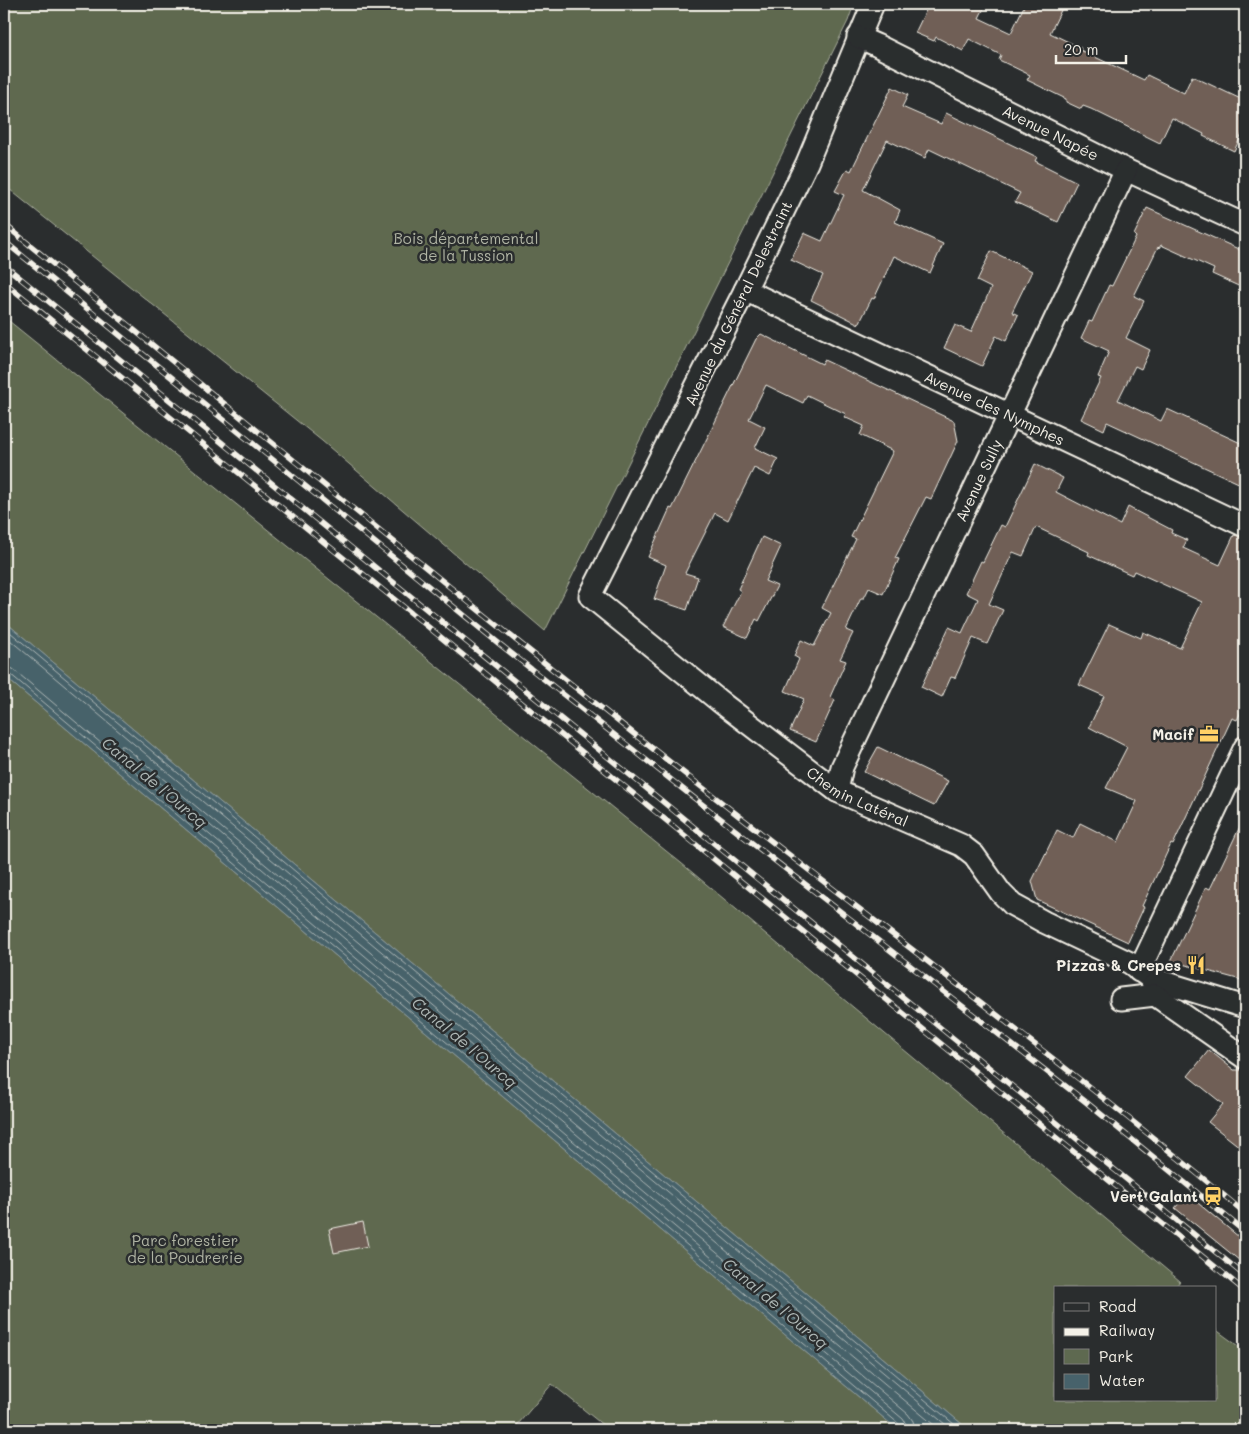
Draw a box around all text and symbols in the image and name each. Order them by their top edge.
scale bar [1056,32,1126,64]
text: 20 m [1064,39,1098,59]
street label: Avenue Napée [999,100,1102,165]
street label: Avenue du Général Delestraint [680,197,796,409]
park label: Bois départemental de la Tussion [394,228,538,265]
street label: Avenue des Nymphes [921,366,1068,449]
street label: Avenue Sully [950,436,1007,525]
office icon: Macif [1198,723,1220,745]
place label: Macif [1152,724,1195,744]
water label: Canal de l'Ourcq [98,732,213,833]
street label: Chemin Latéral [803,762,911,831]
restaurant icon: Pizzas & Crepes [1185,954,1207,976]
place label: Pizzas & Crepes [1056,955,1181,975]
water label: Canal de l'Ourcq [408,992,523,1093]
station icon: Vert Galant [1202,1185,1224,1207]
place label: Vert Galant [1110,1186,1198,1206]
park label: Parc forestier de la Poudrerie [127,1230,243,1267]
water label: Canal de l'Ourcq [719,1253,834,1354]
legend [1054,1286,1216,1402]
text: Road [1099,1296,1136,1316]
text: Railway [1099,1320,1155,1340]
text: Park [1099,1346,1133,1366]
text: Water [1099,1370,1145,1390]

